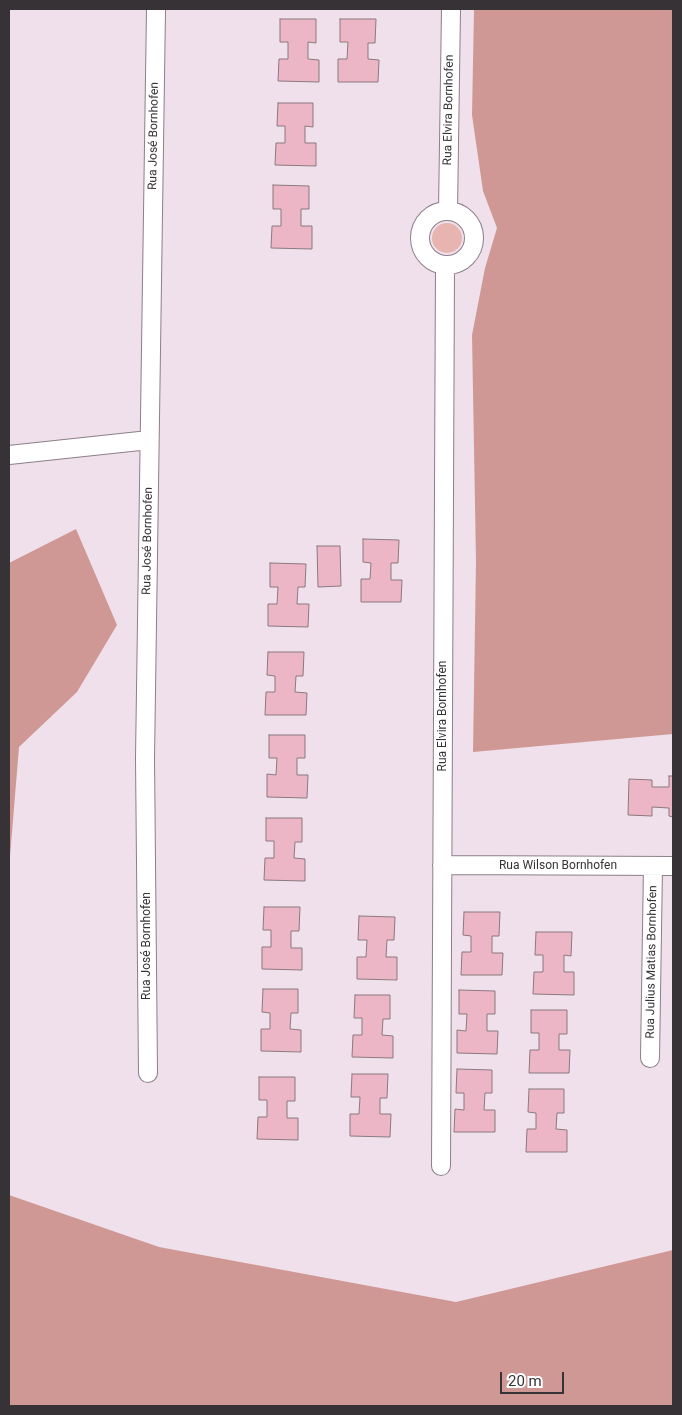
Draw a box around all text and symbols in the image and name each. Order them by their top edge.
street label: Rua Elvira Bornhofen [441,54,457,166]
street label: Rua José Bornhofen [146,82,162,190]
street label: Rua José Bornhofen [140,487,156,595]
street label: Rua Elvira Bornhofen [436,661,450,771]
street label: Rua Wilson Bornhofen [499,859,617,873]
street label: Rua Julius Matias Bornhofen [643,885,661,1039]
street label: Rua José Bornhofen [140,892,154,1000]
scale bar [502,1362,566,1394]
text: 20 m [508,1372,542,1390]

